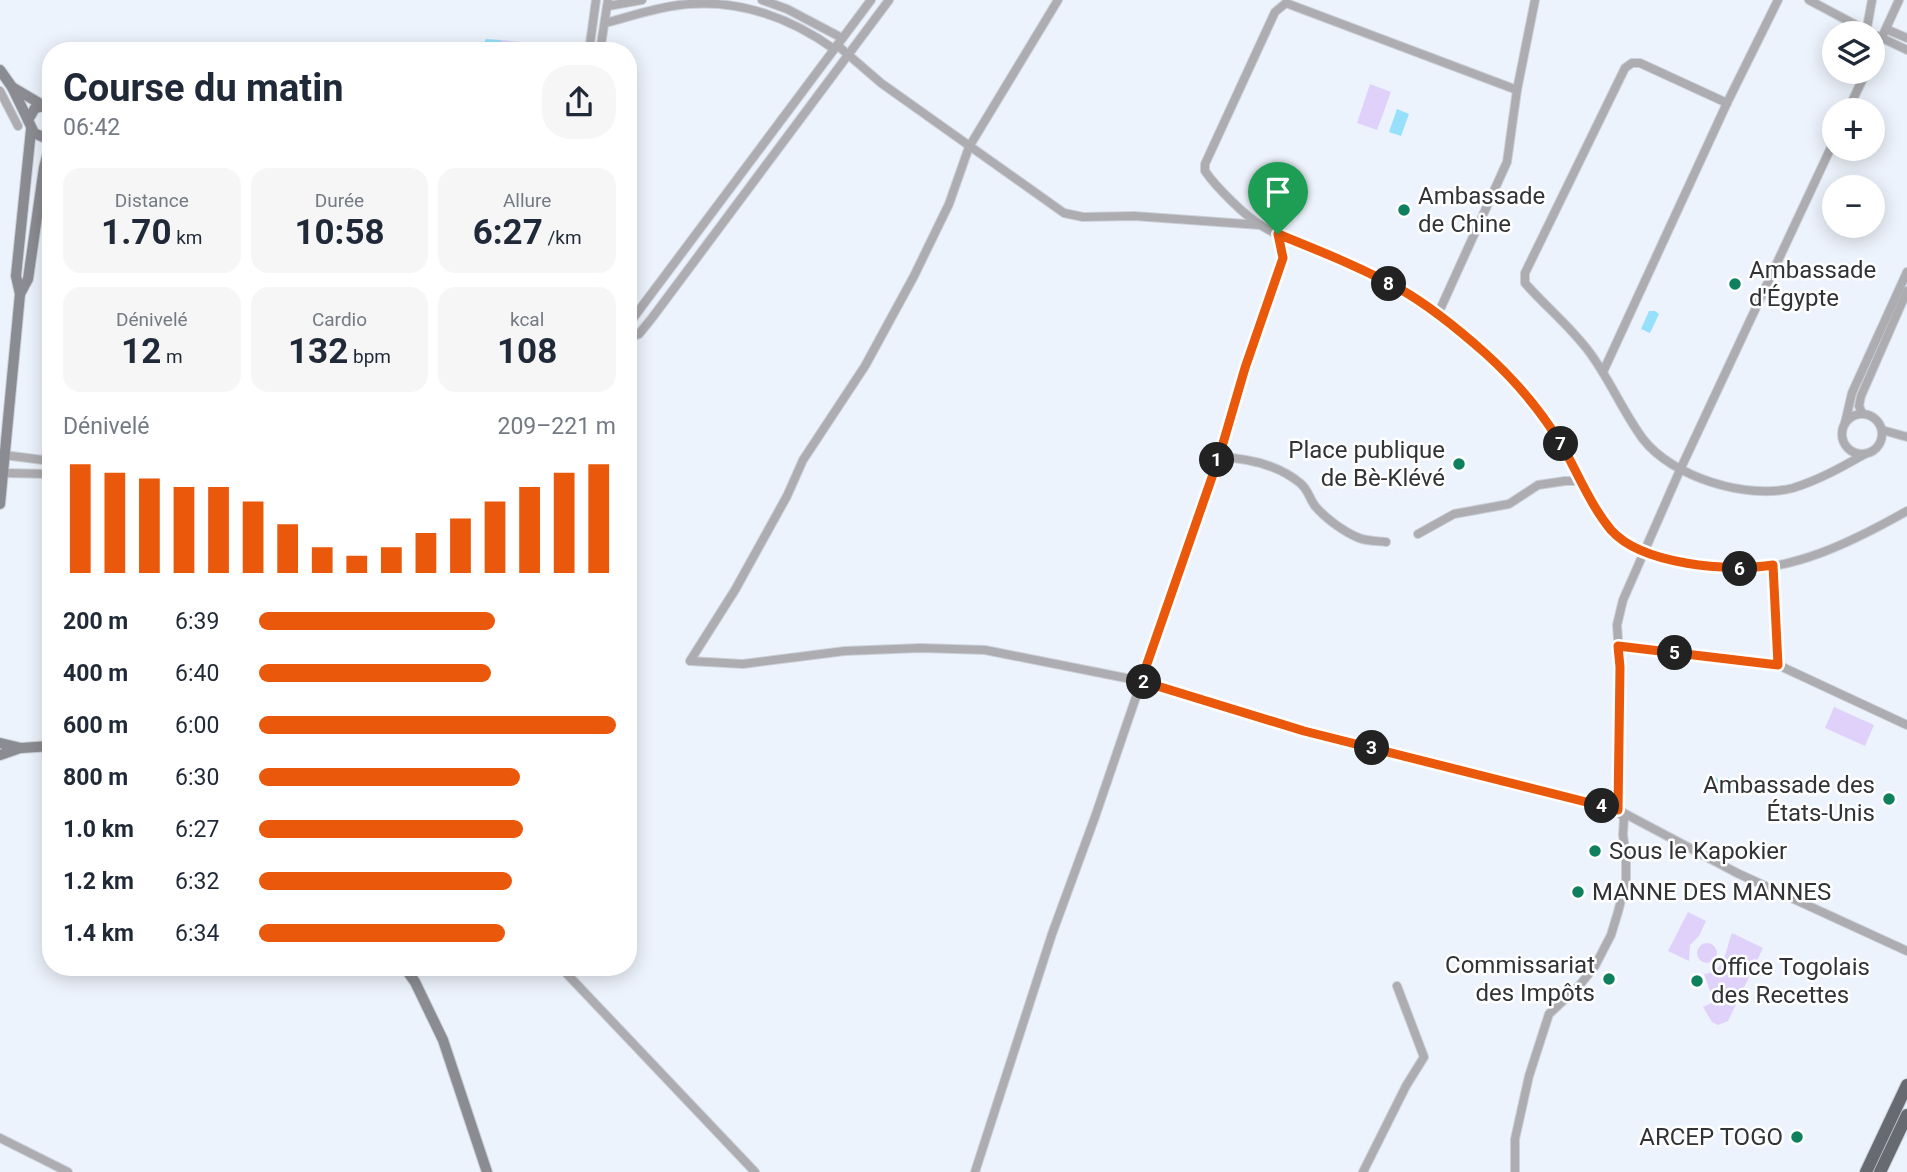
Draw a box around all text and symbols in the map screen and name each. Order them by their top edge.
map controls [1822,21,1885,238]
button: layers [1822,21,1885,84]
button: share [542,65,616,139]
text: Course du matin [63,66,344,110]
button: + [1822,98,1885,161]
text: 06:42 [63,114,120,141]
pin [1248,162,1308,234]
icon: arrive [1259,173,1297,211]
button: − [1822,175,1885,238]
place label: Ambassade de Chine [1418,182,1545,238]
text: Distance [115,189,189,212]
text: Durée [315,189,364,212]
text: Allure [503,189,551,212]
marker: Ambassade de Chine [1396,202,1412,218]
text: 1.70 [101,212,172,253]
text: 10:58 [294,212,385,253]
text: 6:27 [473,212,543,253]
text: km [172,226,203,249]
text: /km [543,226,582,249]
place label: Ambassade d'Égypte [1749,256,1876,312]
pin: 8 [1372,266,1406,302]
text: 8 [1383,272,1394,295]
marker: Ambassade d'Égypte [1727,276,1743,292]
text: Dénivelé [116,308,188,331]
text: Cardio [312,308,367,331]
text: kcal [510,308,544,331]
text: 12 [121,331,161,372]
text: 132 [288,331,348,372]
text: 108 [497,331,557,372]
text: m [161,345,183,368]
text: bpm [348,345,391,368]
text: Dénivelé [63,413,150,440]
text: 209–221 m [497,413,616,440]
pin: 7 [1544,426,1578,462]
text: 7 [1555,432,1566,455]
place label: Place publique de Bè-Klévé [1288,436,1445,492]
pin: 1 [1200,442,1234,477]
text: 1 [1211,448,1222,471]
marker: Place publique de Bè-Klévé [1451,456,1467,472]
pin: 6 [1722,552,1758,586]
text: 6 [1734,557,1745,580]
text: 200 m [63,608,128,635]
text: 6:39 [175,608,219,635]
pin: 5 [1658,636,1692,670]
text: 5 [1669,641,1680,664]
text: 400 m [63,660,128,687]
text: 6:40 [175,660,219,687]
pin: 2 [1126,664,1162,700]
text: 2 [1138,670,1149,693]
text: 600 m [63,712,128,739]
text: 6:00 [175,712,219,739]
pin: 3 [1354,730,1390,766]
text: 3 [1366,736,1377,759]
text: 800 m [63,764,128,791]
text: 6:30 [175,764,219,791]
place label: Ambassade des États-Unis [1703,771,1875,827]
pin: 4 [1584,788,1620,824]
marker: Ambassade des États-Unis [1881,791,1897,807]
text: 4 [1596,794,1607,817]
text: 1.0 km [63,816,134,843]
text: 6:27 [175,816,219,843]
place label: Sous le Kapokier [1609,837,1787,865]
marker: Sous le Kapokier [1587,843,1603,859]
text: 1.2 km [63,868,134,895]
text: 6:32 [175,868,219,895]
place label: MANNE DES MANNES [1592,878,1831,906]
marker: MANNE DES MANNES [1570,884,1586,900]
text: 1.4 km [63,920,134,947]
text: 6:34 [175,920,219,947]
place label: Commissariat des Impôts [1445,951,1595,1007]
place label: Office Togolais des Recettes [1711,953,1870,1009]
marker: Commissariat des Impôts [1601,971,1617,987]
marker: Office Togolais des Recettes [1689,973,1705,989]
place label: ARCEP TOGO [1639,1123,1783,1151]
marker: ARCEP TOGO [1789,1129,1805,1145]

